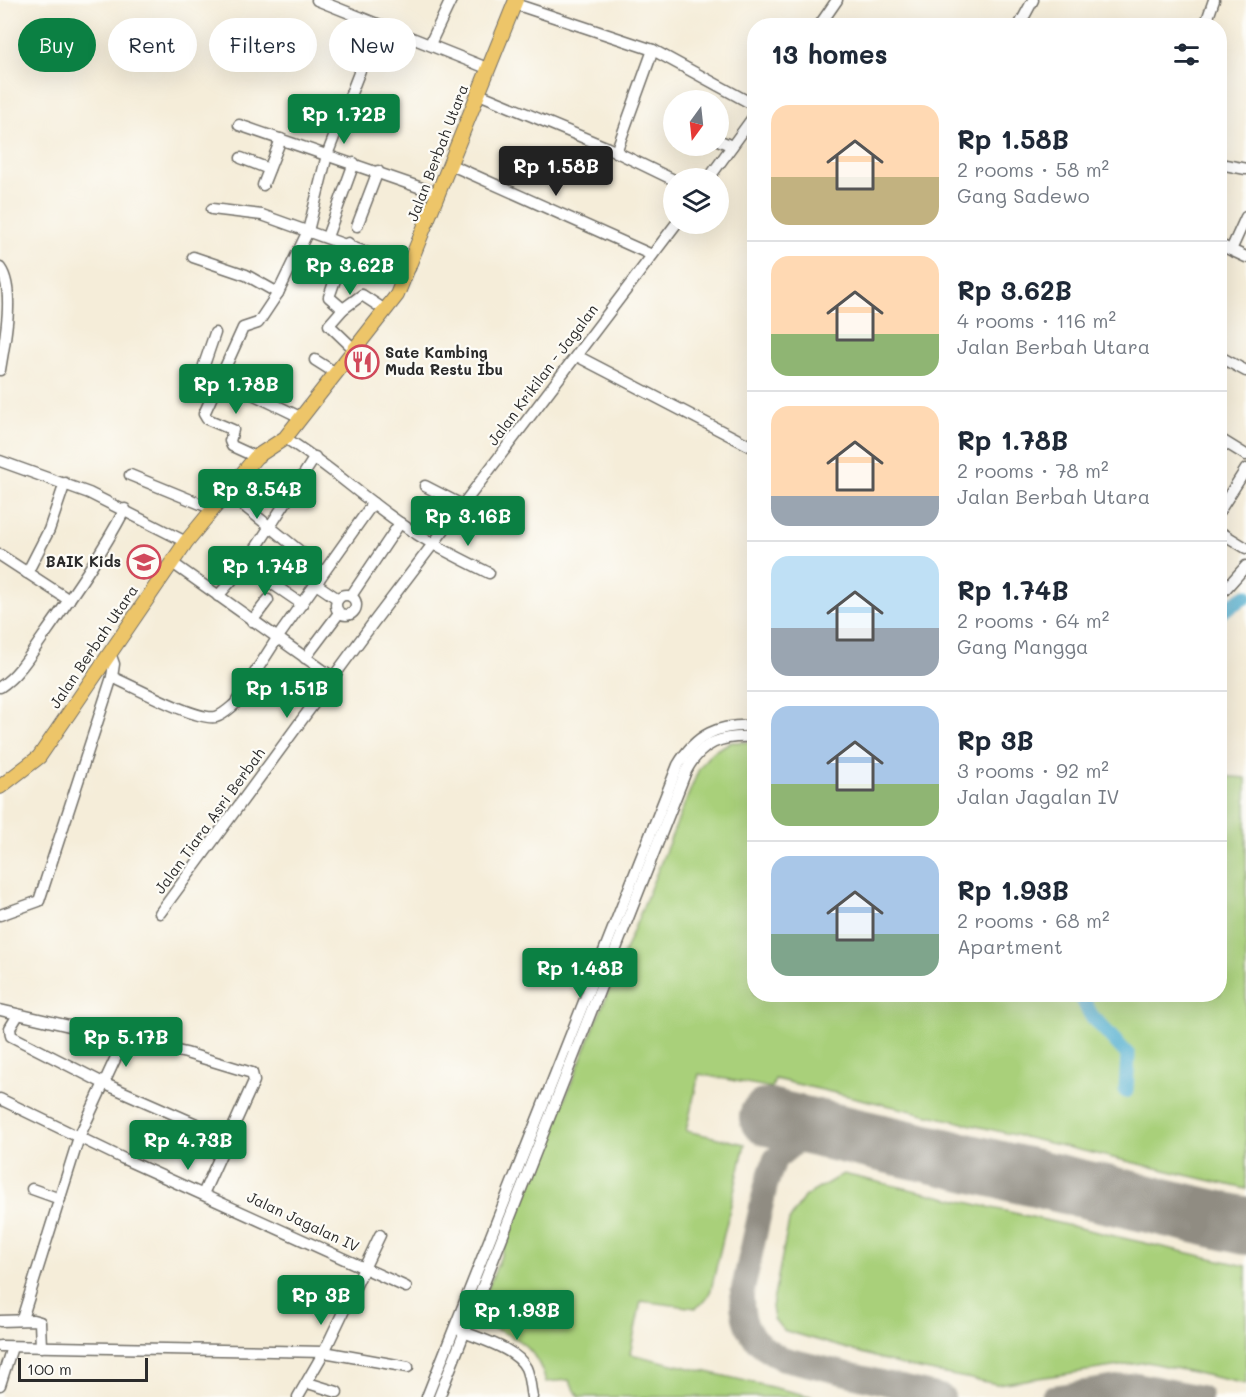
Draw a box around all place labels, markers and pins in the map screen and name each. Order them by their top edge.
pin: Rp 1.72B [282,94,406,145]
pin: Rp 1.58B [494,146,618,197]
pin: Rp 3.62B [288,245,412,296]
place label: Sate Kambing Muda Restu Ibu [385,342,503,379]
restaurant icon: Sate Kambing Muda Restu Ibu [344,344,380,380]
pin: Rp 1.78B [174,364,298,415]
pin: Rp 3.54B [195,469,319,520]
pin: Rp 3.16B [406,496,530,547]
school or university icon: BAIK Kids [126,544,162,580]
pin: Rp 1.74B [203,546,327,597]
place label: BAIK Kids [46,551,121,571]
pin: Rp 1.51B [225,668,349,719]
pin: Rp 1.48B [518,948,642,999]
pin: Rp 5.17B [64,1017,188,1068]
pin: Rp 4.73B [126,1120,250,1171]
pin: Rp 3B [279,1275,363,1326]
pin: Rp 1.93B [455,1290,579,1341]

